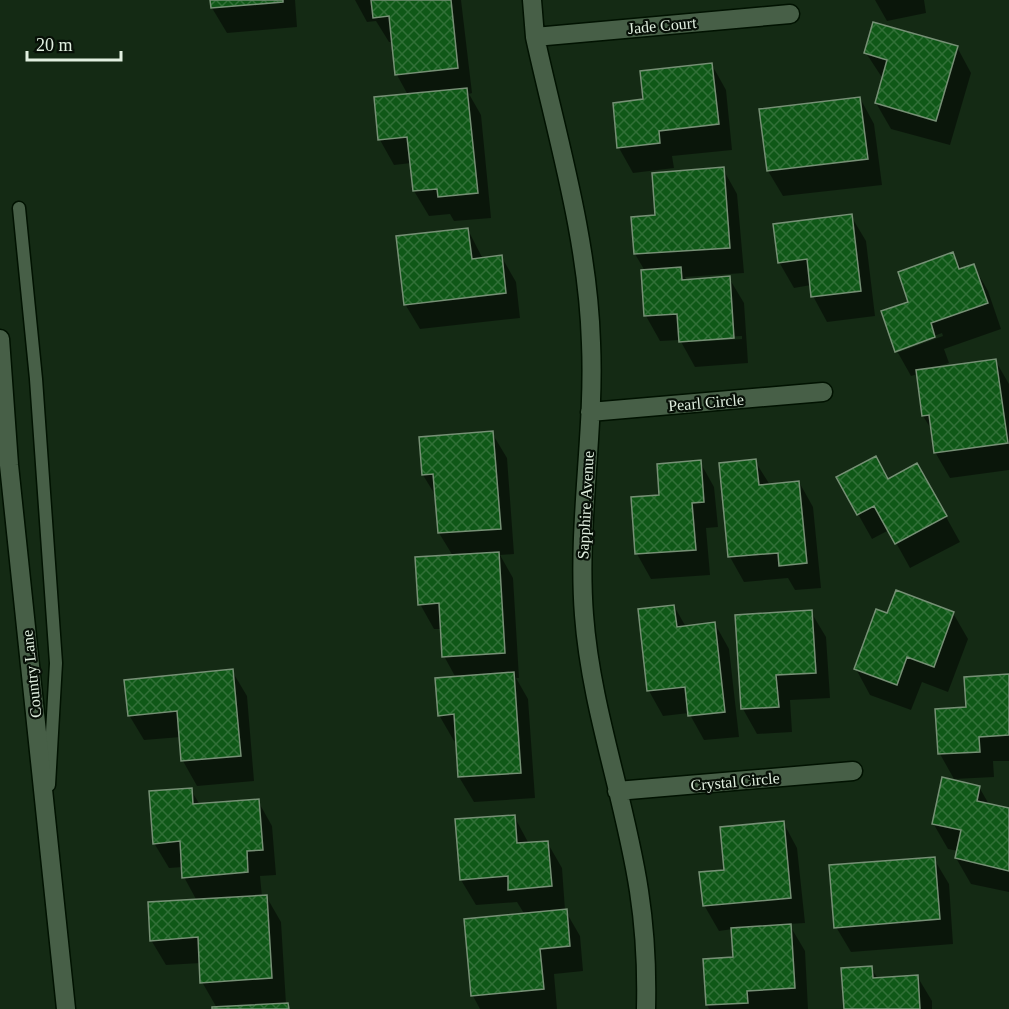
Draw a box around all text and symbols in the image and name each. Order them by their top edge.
street label: Jade Court [627,14,698,37]
scale bar [27,24,122,62]
text: 20 m [36,35,73,55]
street label: Pearl Circle [667,391,745,414]
street label: Sapphire Avenue [574,450,598,560]
street label: Country Lane [18,629,46,719]
street label: Crystal Circle [690,769,780,795]

